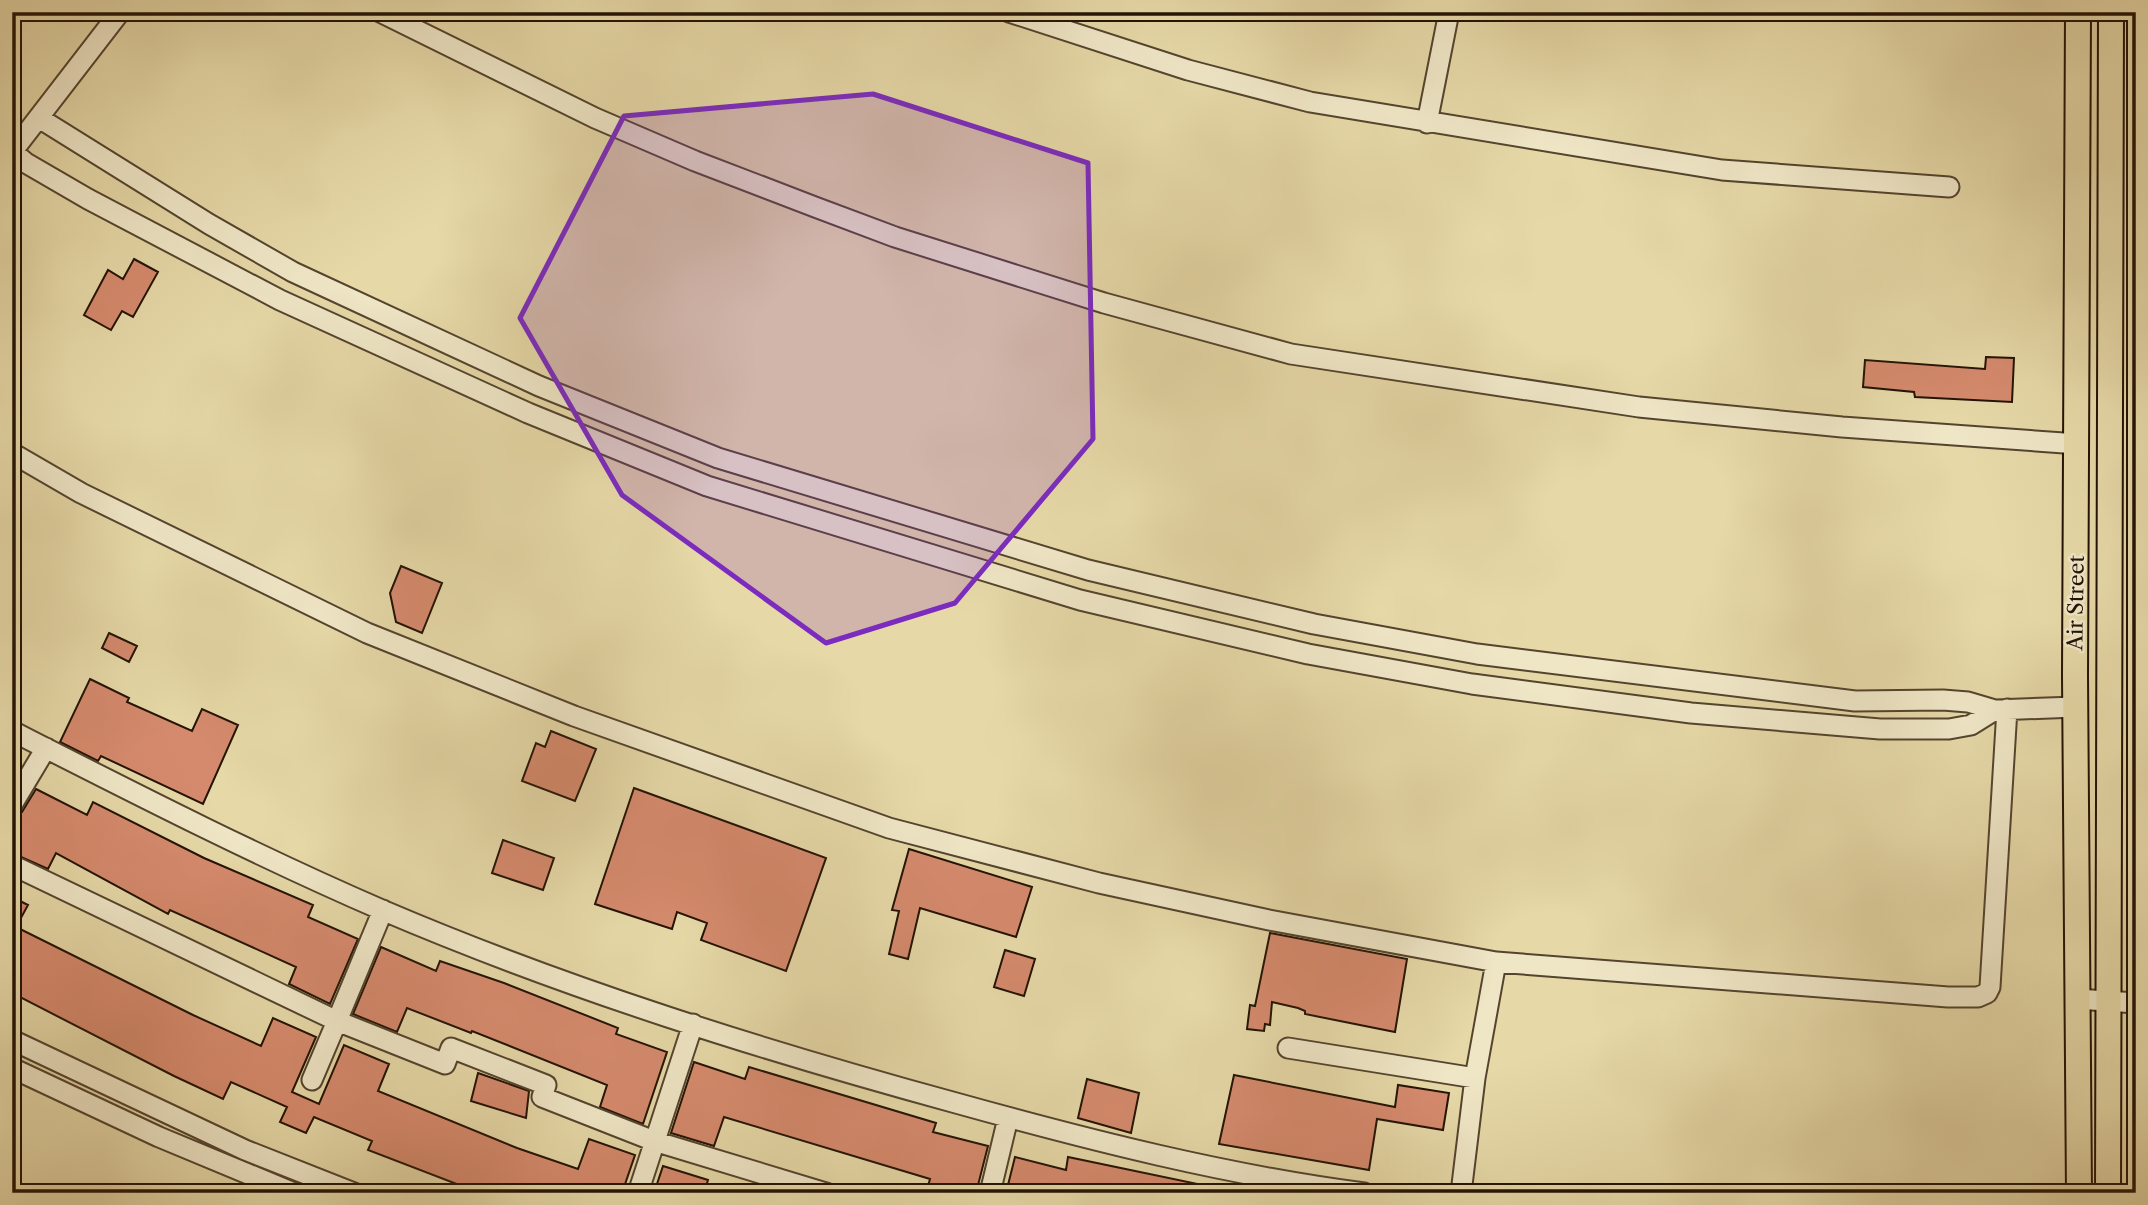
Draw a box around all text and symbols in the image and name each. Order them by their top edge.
street label: Air Street [2062,554,2089,652]

